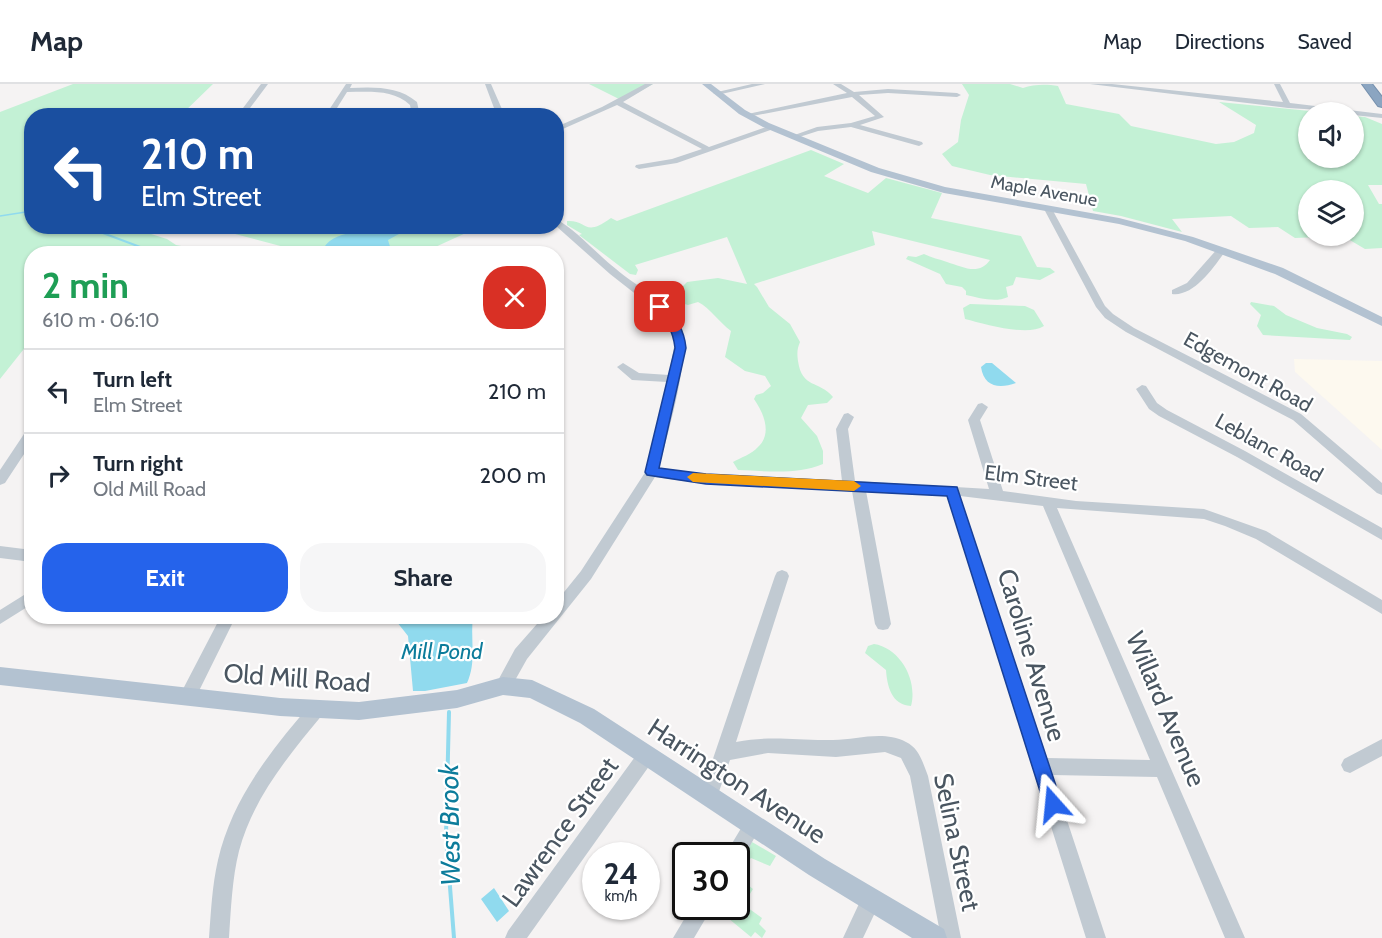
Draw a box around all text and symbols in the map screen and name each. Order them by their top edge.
text: Map [30,24,83,58]
text: Map [1103,29,1142,54]
text: Directions [1175,29,1264,54]
text: Saved [1297,29,1352,54]
map controls [1298,102,1364,246]
button: sound [1298,102,1364,168]
text: 210 m [141,128,254,180]
icon: left [42,132,120,210]
street label: Maple Avenue [989,171,1099,211]
text: Elm Street [141,180,261,213]
button: layers [1298,180,1364,246]
text: 2 min [42,263,129,307]
button: close [483,266,546,329]
pin [634,281,685,332]
icon: arrive [643,290,676,323]
text: 610 m · 06:10 [42,308,159,332]
street label: Edgemont Road [1180,326,1317,417]
text: Turn left [93,366,172,393]
icon: left [42,375,75,408]
text: 210 m [488,378,546,405]
text: Elm Street [93,393,182,417]
street label: Leblanc Road [1211,408,1327,487]
text: Turn right [93,450,183,477]
icon: right [42,459,75,492]
street label: Elm Street [983,459,1079,496]
text: 200 m [480,462,546,489]
text: Old Mill Road [93,477,206,501]
button: Exit [42,543,288,612]
button: Share [300,543,546,612]
street label: Caroline Avenue [991,565,1073,745]
street label: Willard Avenue [1119,627,1213,791]
water label: Mill Pond [400,638,483,665]
street label: Old Mill Road [223,657,371,699]
street label: Harrington Avenue [642,712,832,850]
street label: Lawrence Street [495,751,625,913]
water label: West Brook [432,762,467,886]
street label: Selina Street [927,770,987,914]
position arrow [1021,772,1085,836]
speed limit sign: 30 [672,842,750,920]
text: 24 [604,855,638,892]
text: km/h [605,887,637,905]

